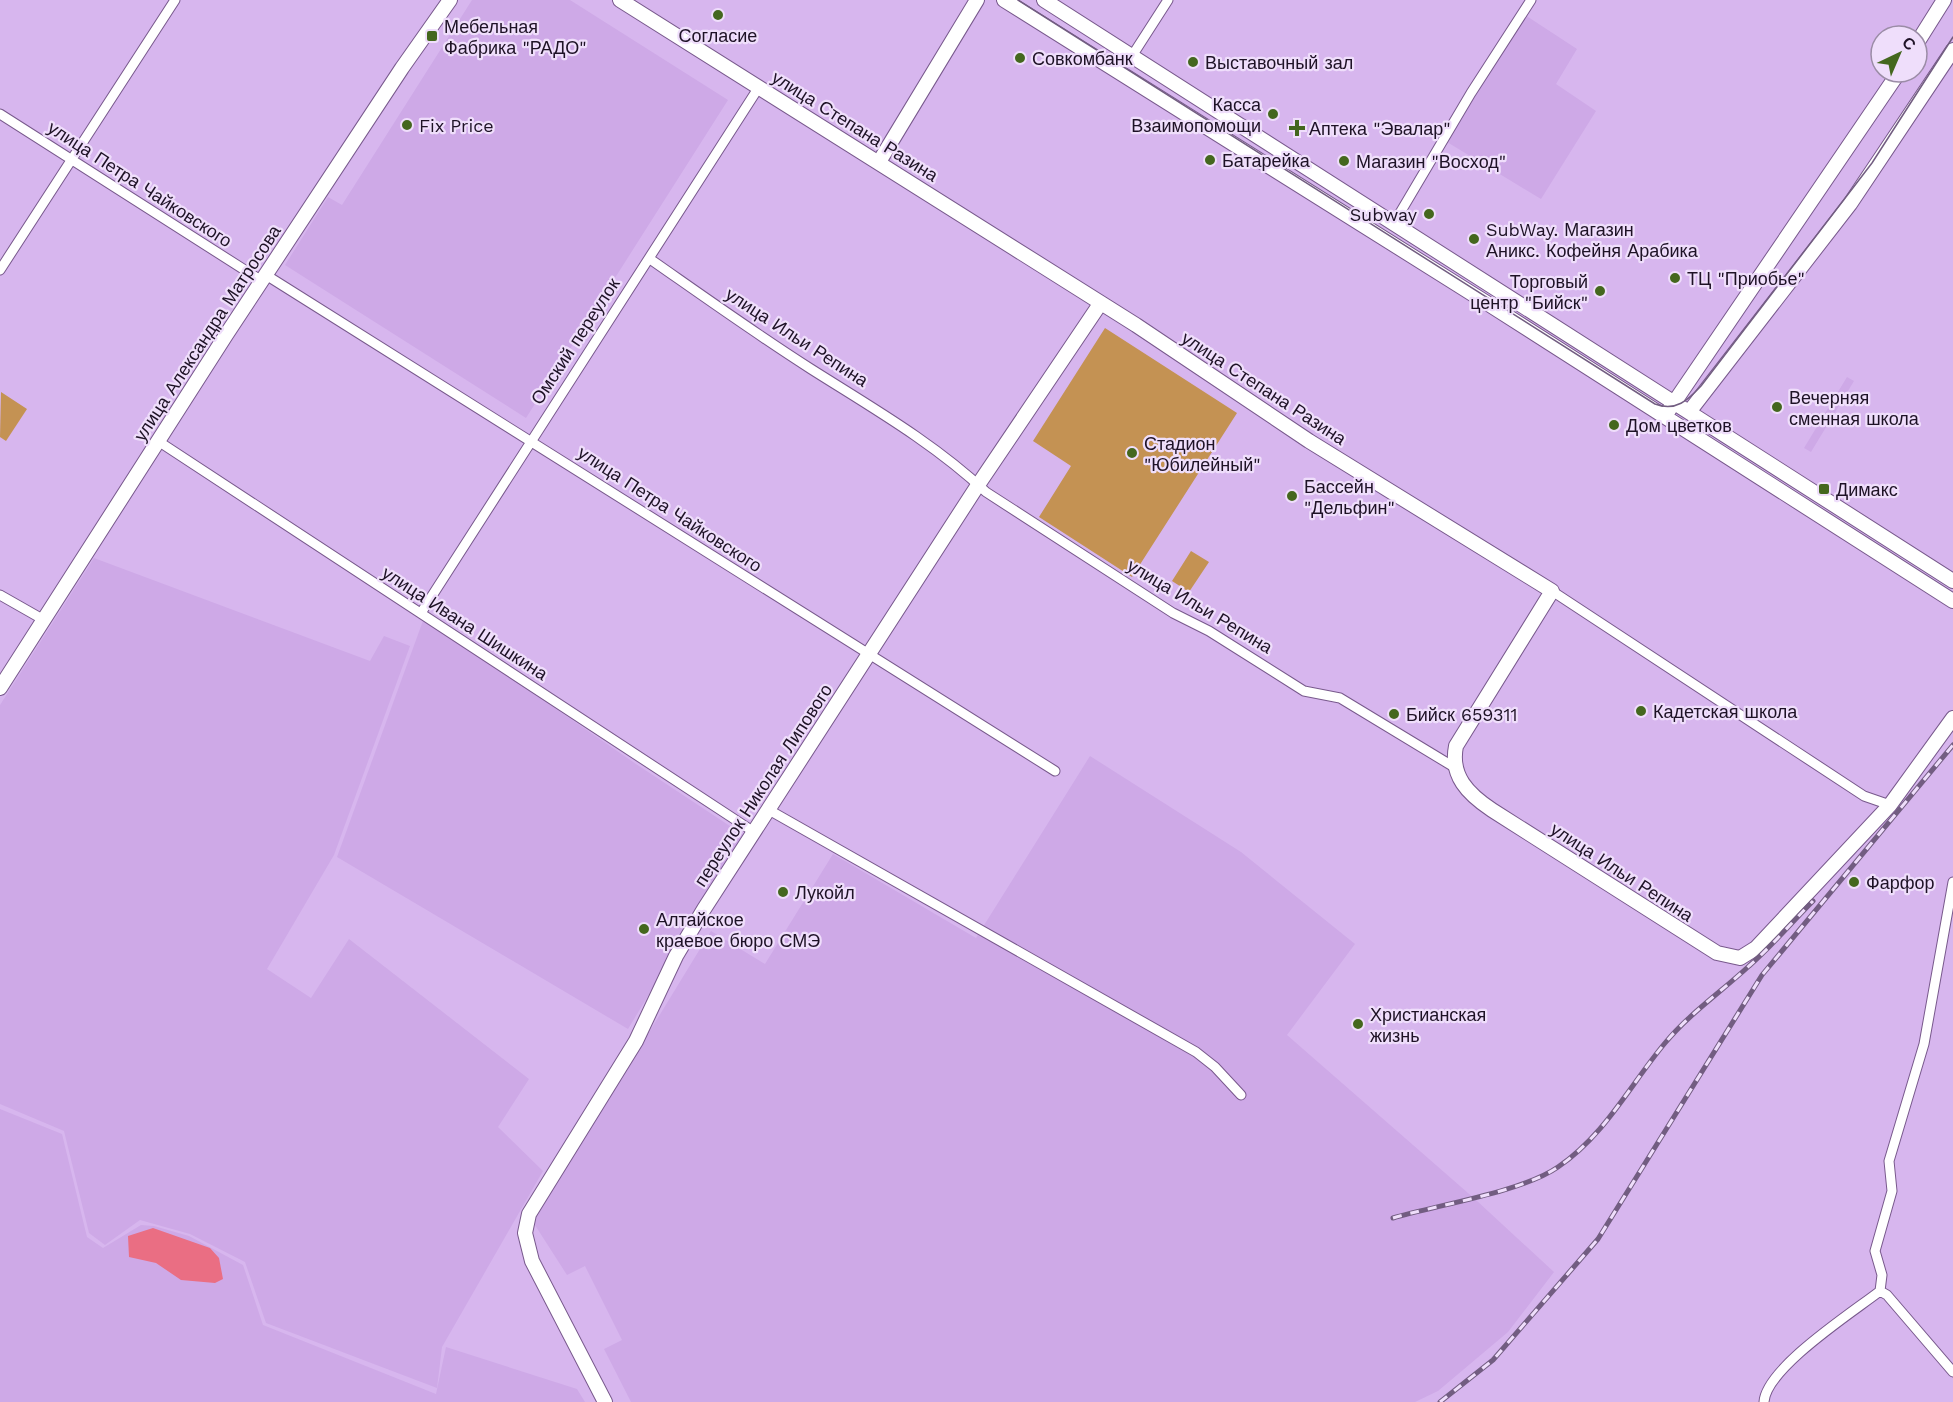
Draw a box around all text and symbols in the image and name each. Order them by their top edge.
marker: Согласие [711,8,725,22]
place label: Мебельная Фабрика "РАДО" [444,16,587,58]
north arrow [1869,24,1929,84]
place label: Согласие [679,25,757,46]
marker: Мебельная Фабрика "РАДО" [425,29,439,43]
text: С [1898,33,1920,55]
place label: Совкомбанк [1032,48,1133,69]
marker: Совкомбанк [1013,51,1027,65]
place label: Выставочный зал [1205,52,1353,73]
marker: Выставочный зал [1186,55,1200,69]
street label: улица Степана Разина [768,66,943,186]
place label: Касса Взаимопомощи [1131,94,1262,136]
marker: Касса Взаимопомощи [1266,107,1280,121]
place label: Fix Price [419,115,494,136]
street label: улица Петра Чайковского [44,117,236,251]
marker: Fix Price [400,118,414,132]
place label: Аптека "Эвалар" [1309,118,1451,139]
marker: Аптека "Эвалар" [1290,121,1304,135]
place label: Батарейка [1222,150,1311,171]
place label: Магазин "Восход" [1356,151,1506,172]
marker: Батарейка [1203,153,1217,167]
marker: Магазин "Восход" [1337,154,1351,168]
place label: Subway [1350,204,1418,225]
marker: Subway [1422,207,1436,221]
place label: SubWay. Магазин Аникс. Кофейня Арабика [1486,219,1699,261]
street label: улица Александра Матросова [129,220,285,445]
marker: SubWay. Магазин Аникс. Кофейня Арабика [1467,232,1481,246]
place label: ТЦ "Приобье" [1687,268,1805,289]
place label: Торговый центр "Бийск" [1470,271,1588,313]
marker: ТЦ "Приобье" [1668,271,1682,285]
street label: Омский переулок [526,274,624,408]
street label: улица Ильи Репина [722,283,873,391]
marker: Торговый центр "Бийск" [1593,284,1607,298]
street label: улица Степана Разина [1178,327,1351,450]
place label: Вечерняя сменная школа [1789,387,1920,429]
marker: Вечерняя сменная школа [1770,400,1784,414]
place label: Дом цветков [1626,415,1732,436]
marker: Дом цветков [1607,418,1621,432]
place label: Стадион "Юбилейный" [1144,433,1261,475]
street label: улица Петра Чайковского [574,442,766,576]
marker: Стадион "Юбилейный" [1125,446,1139,460]
place label: Бассейн "Дельфин" [1304,476,1395,518]
place label: Димакс [1836,479,1898,500]
marker: Димакс [1817,482,1831,496]
marker: Бассейн "Дельфин" [1285,489,1299,503]
street label: улица Ильи Репина [1124,554,1277,658]
street label: улица Ивана Шишкина [378,562,552,685]
street label: переулок Николая Липового [690,680,836,890]
place label: Кадетская школа [1653,701,1798,722]
place label: Бийск 659311 [1406,704,1518,725]
marker: Кадетская школа [1634,704,1648,718]
marker: Бийск 659311 [1387,707,1401,721]
street label: улица Ильи Репина [1547,818,1698,926]
place label: Фарфор [1866,872,1935,893]
marker: Фарфор [1847,875,1861,889]
place label: Лукойл [795,882,855,903]
marker: Лукойл [776,885,790,899]
place label: Алтайское краевое бюро СМЭ [656,909,820,951]
marker: Алтайское краевое бюро СМЭ [637,922,651,936]
place label: Христианская жизнь [1370,1004,1486,1046]
marker: Христианская жизнь [1351,1017,1365,1031]

